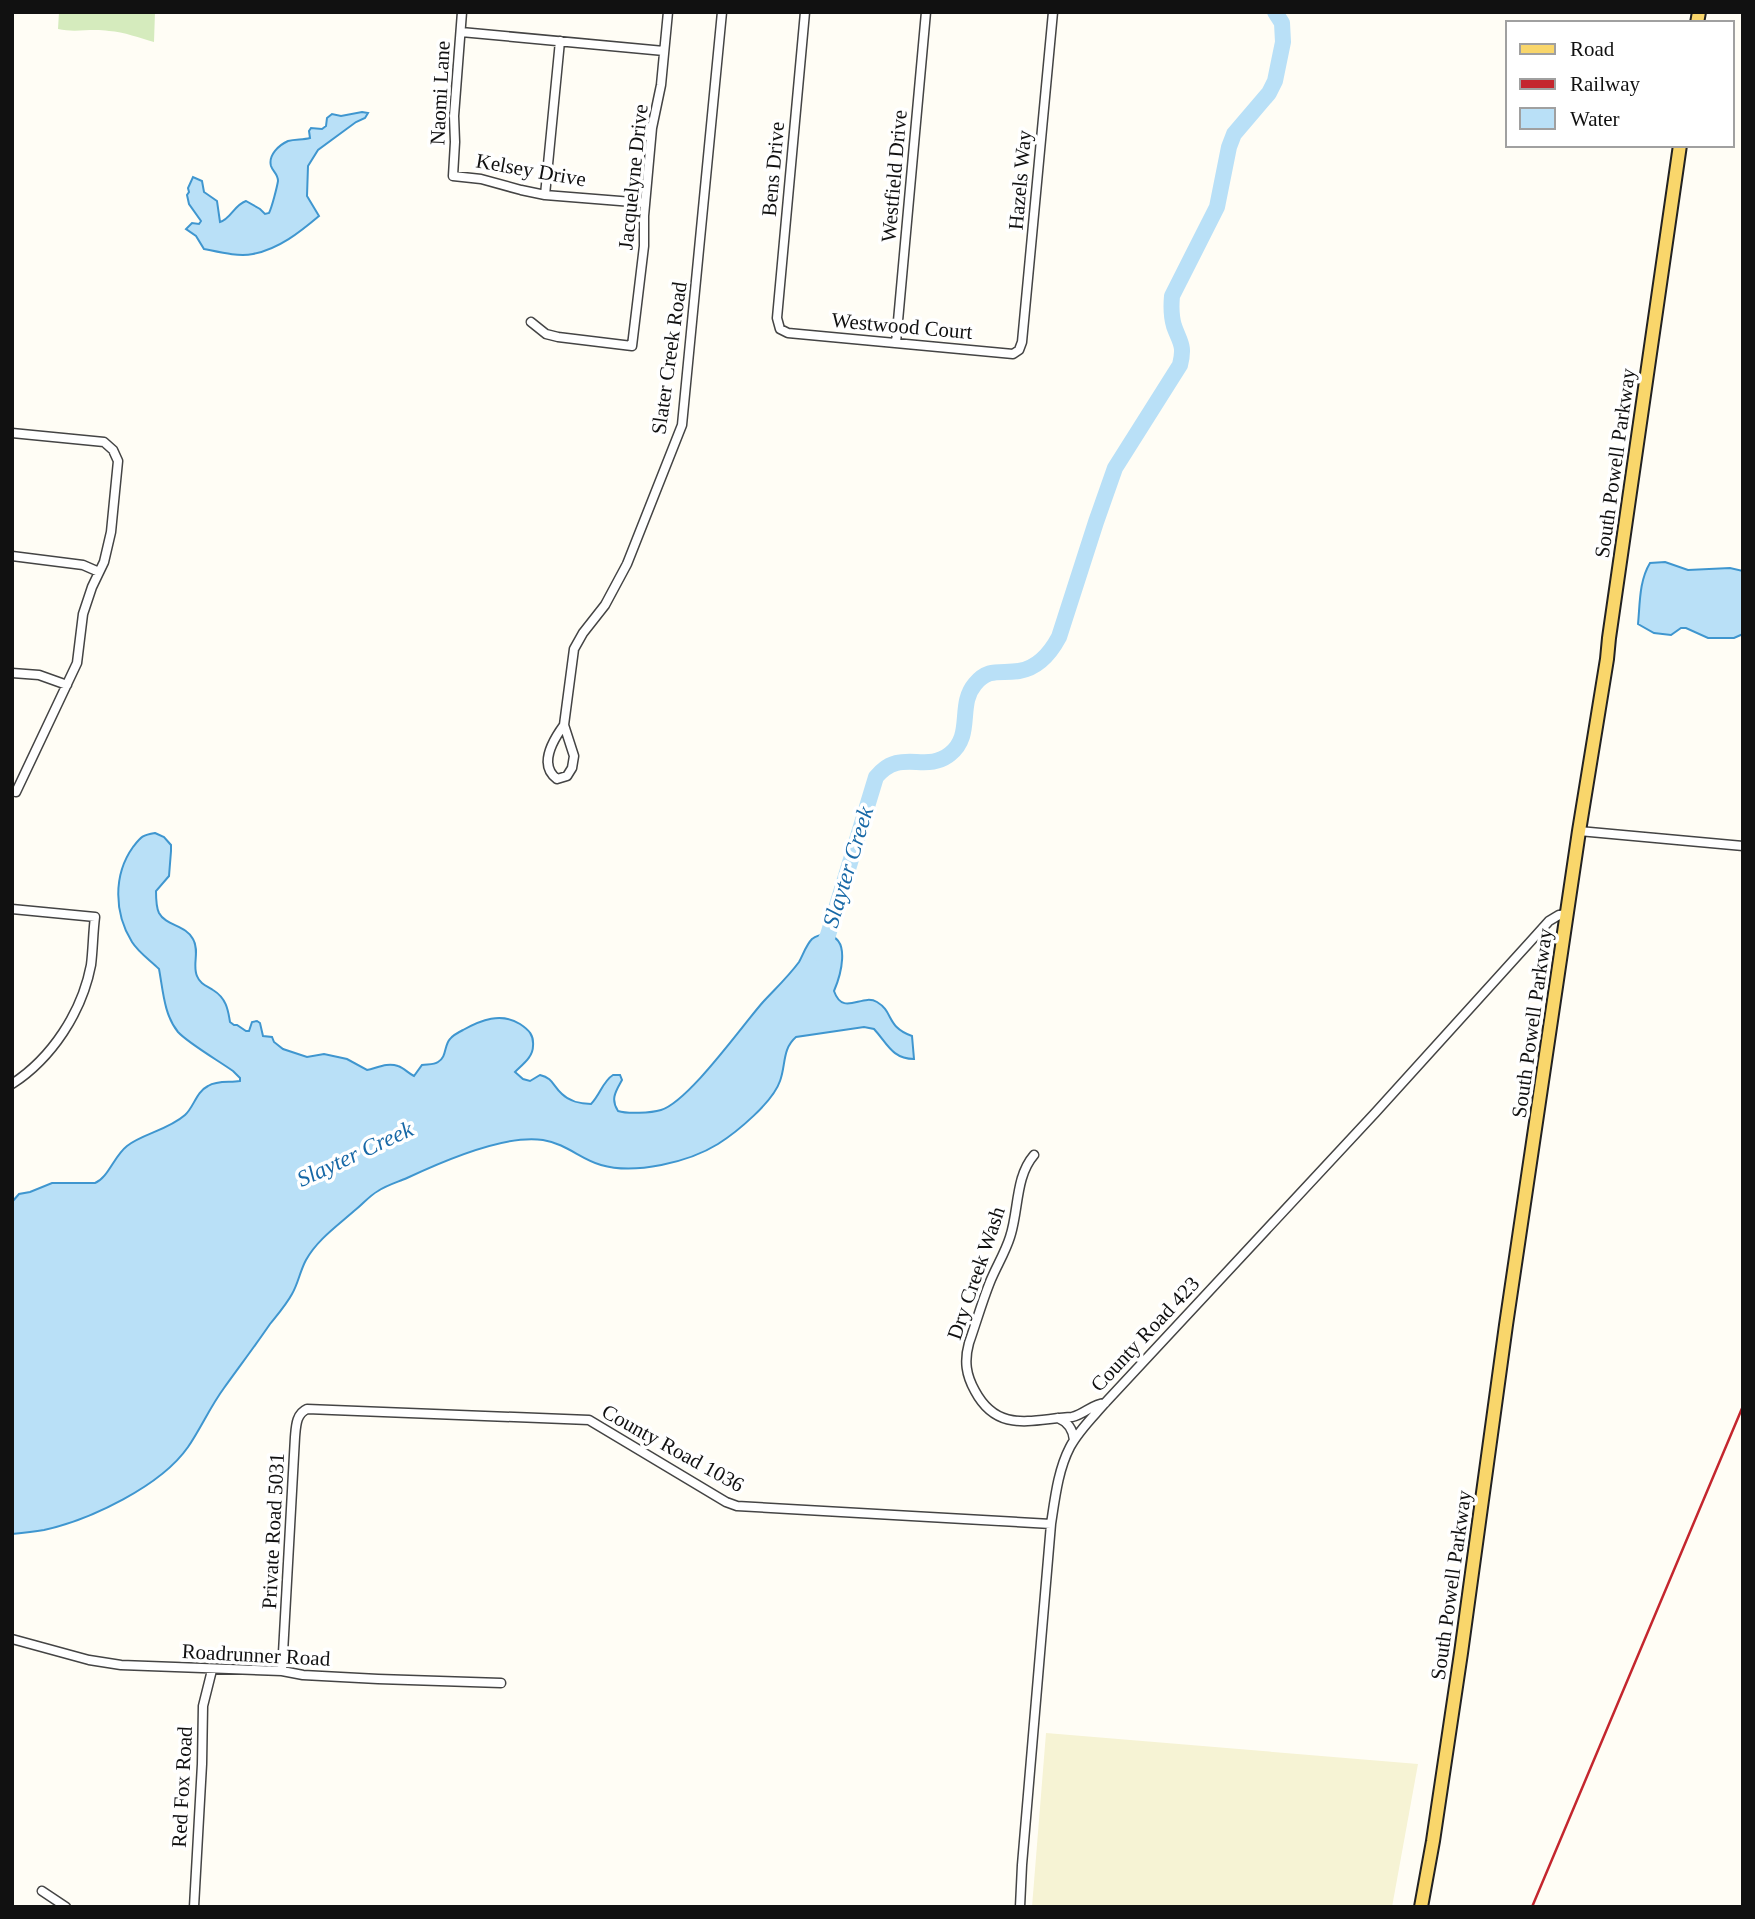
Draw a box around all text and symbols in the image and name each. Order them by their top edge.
legend [1506,21,1734,147]
text: Road [1570,37,1615,61]
street label: Naomi Lane [425,40,455,146]
text: Railway [1570,72,1640,96]
street label: Jacquelyne Drive [613,103,653,251]
text: Water [1570,107,1620,131]
street label: Westfield Drive [876,109,912,243]
street label: Bens Drive [757,121,789,217]
street label: Hazels Way [1004,129,1036,231]
street label: Kelsey Drive [474,149,588,191]
street label: Slater Creek Road [646,280,692,436]
street label: Westwood Court [831,308,974,344]
street label: South Powell Parkway [1590,366,1640,559]
water label: Slayter Creek [818,803,878,930]
street label: South Powell Parkway [1507,926,1557,1119]
water label: Slayter Creek [293,1116,418,1192]
street label: Dry Creek Wash [942,1203,1010,1343]
street label: County Road 423 [1086,1272,1204,1396]
street label: County Road 1036 [598,1399,748,1497]
street label: Private Road 5031 [257,1452,289,1610]
street label: South Powell Parkway [1426,1488,1476,1681]
street label: Roadrunner Road [181,1639,331,1671]
street label: Red Fox Road [167,1725,197,1848]

